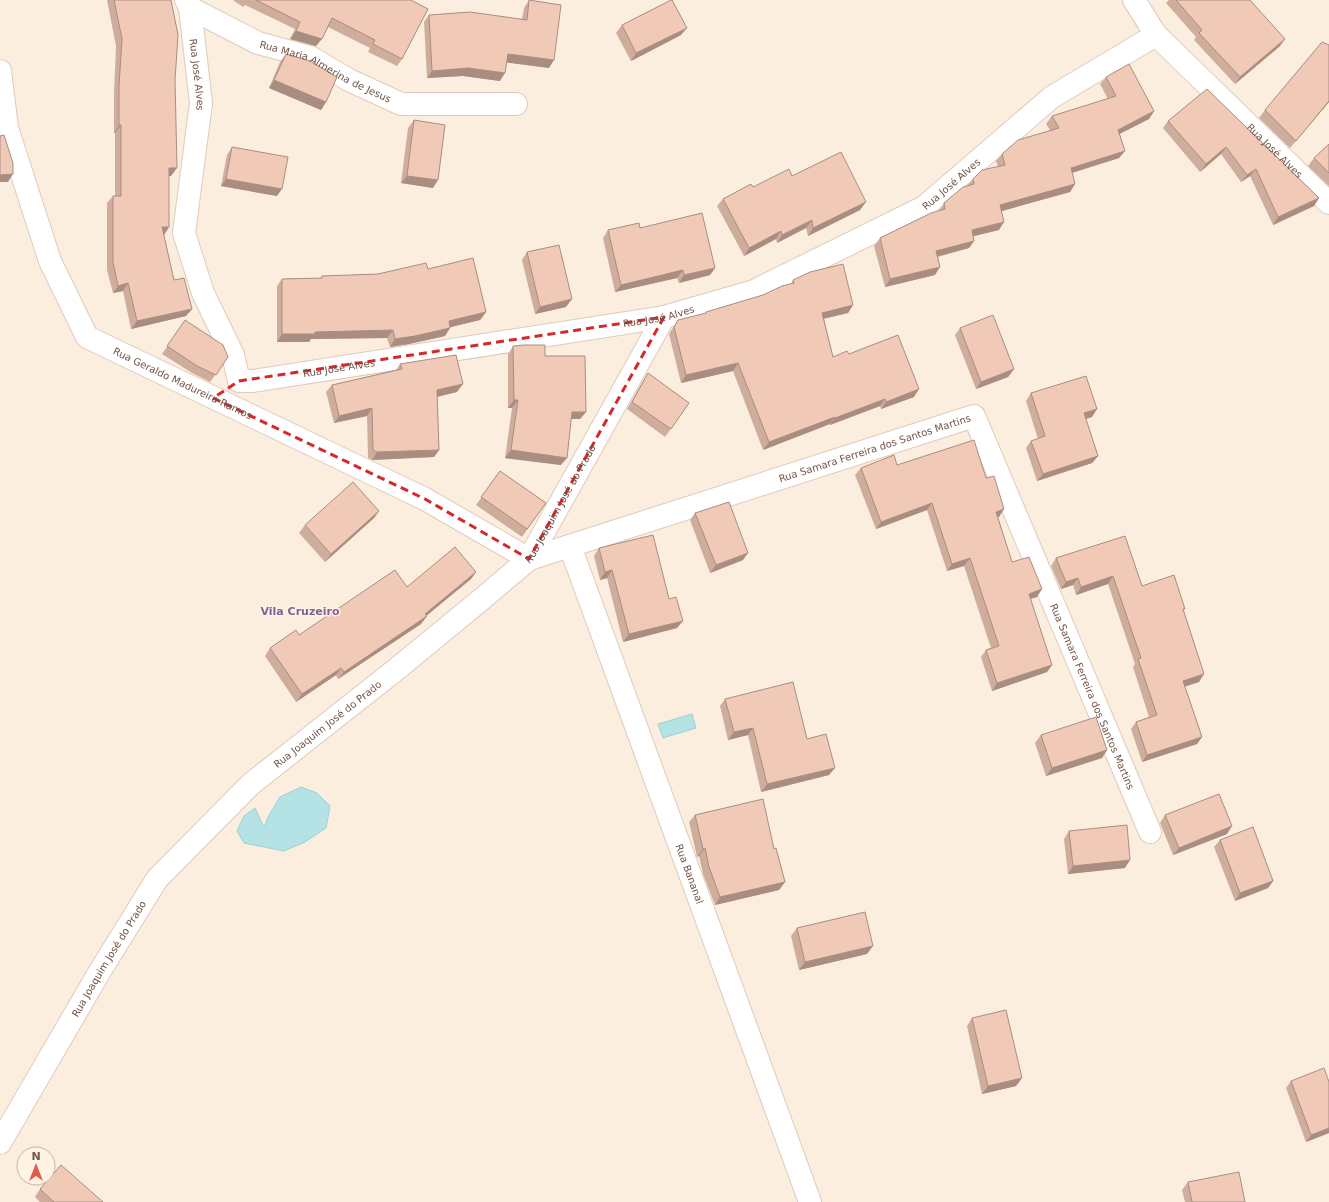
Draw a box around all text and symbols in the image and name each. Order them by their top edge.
street label: Rua José Alves [188,38,206,111]
street label: Rua Maria Almerina de Jesus [258,39,393,105]
street label: Rua José Alves [1245,122,1304,180]
street label: Rua José Alves [920,156,982,212]
street label: Rua José Alves [622,304,696,329]
street label: Rua Geraldo Madureira Ramos [111,345,254,421]
street label: Rua José Alves [302,357,376,379]
street label: Rua Samara Ferreira dos Santos Martins [777,412,972,484]
street label: Rua Joaquim José do Prado [523,443,598,566]
street label: Rua Samara Ferreira dos Santos Martins [1048,602,1136,791]
district label: Vila Cruzeiro [260,605,340,618]
street label: Rua Joaquim José do Prado [272,678,384,770]
street label: Rua Bananal [673,842,705,905]
street label: Rua Joaquim José do Prado [70,899,148,1019]
north arrow [16,1146,56,1186]
text: N [31,1150,41,1163]

